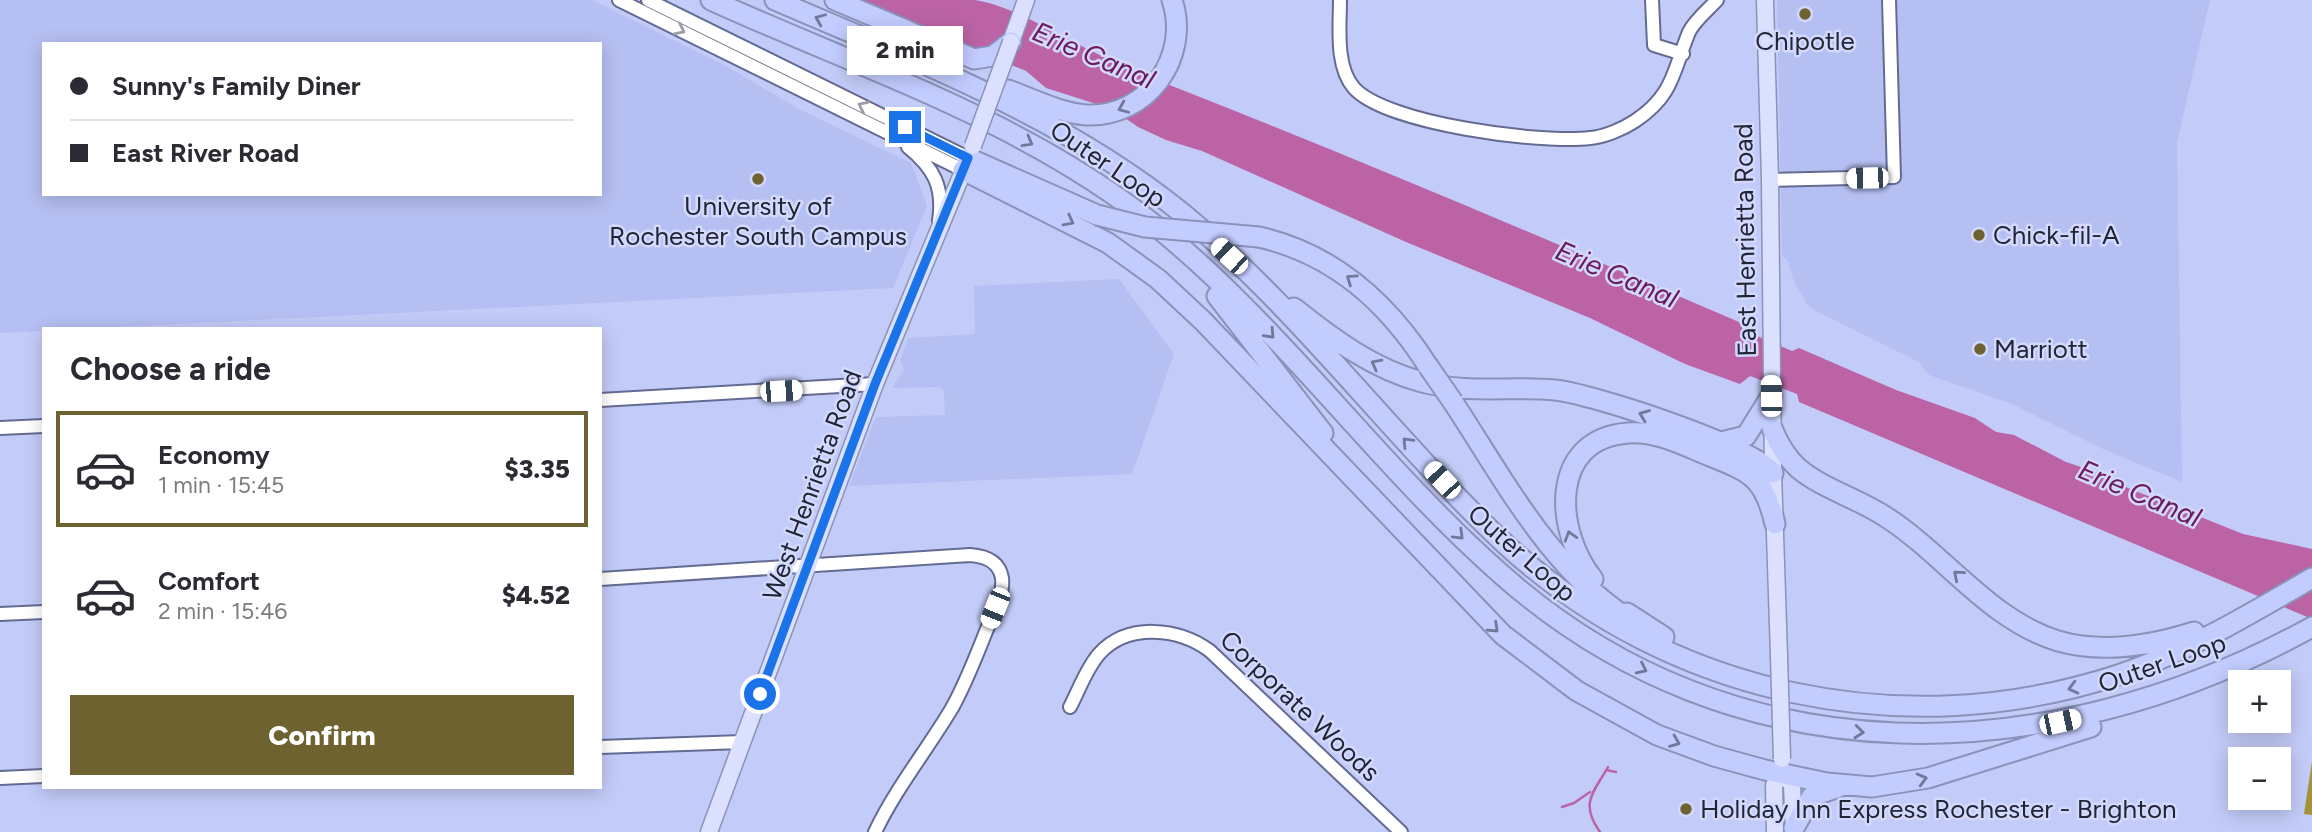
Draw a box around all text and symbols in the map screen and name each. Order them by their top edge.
marker: Chipotle [1797,6,1813,22]
one-way arrow [814,13,827,27]
water label: Erie Canal [1028,14,1161,96]
one-way arrow [673,22,685,36]
callout: 2 min [847,25,963,74]
place label: Chipotle [1755,25,1855,57]
text: 2 min [876,36,934,64]
text: Sunny's Family Diner [112,70,361,102]
one-way arrow [1118,99,1130,113]
one-way arrow [858,100,870,114]
route end [889,111,921,143]
street label: Outer Loop [1044,114,1172,214]
street label: East Henrietta Road [1727,123,1763,357]
one-way arrow [1021,134,1033,147]
text: East River Road [112,137,299,169]
car [1846,167,1889,189]
marker: University of Rochester South Campus [750,171,766,187]
place label: University of Rochester South Campus [609,190,907,252]
one-way arrow [1061,213,1074,227]
place label: Chick-fil-A [1993,219,2120,251]
marker: Chick-fil-A [1971,227,1987,243]
water label: Erie Canal [1551,233,1684,315]
car [1207,234,1252,278]
one-way arrow [1346,275,1359,287]
one-way arrow [1261,326,1274,339]
place label: Marriott [1994,333,2088,365]
marker: Marriott [1972,341,1988,357]
text: Choose a ride [70,350,271,388]
one-way arrow [1371,359,1383,373]
street label: West Henrietta Road [755,365,869,605]
car [1761,375,1782,417]
car [760,379,803,403]
one-way arrow [1639,410,1651,424]
one-way arrow [1402,437,1415,450]
icon: car [74,438,137,501]
text: Economy [158,439,270,471]
water label: Erie Canal [2074,452,2207,534]
text: $3.35 [504,453,570,485]
car [1420,457,1465,503]
text: 1 min · 15:45 [158,471,284,499]
street label: Outer Loop [1461,497,1583,609]
one-way arrow [1451,527,1464,540]
one-way arrow [1563,530,1578,542]
icon: car [74,564,137,627]
text: Comfort [158,565,260,597]
one-way arrow [1953,571,1966,583]
text: $4.52 [502,579,570,611]
car [978,585,1013,631]
text: 2 min · 15:46 [158,597,287,625]
one-way arrow [1486,619,1499,632]
street label: Corporate Woods [1213,624,1387,788]
street label: Outer Loop [2094,626,2230,700]
one-way arrow [1635,661,1647,675]
map controls [2228,670,2291,810]
button: + [2228,670,2291,733]
route start [744,678,776,710]
one-way arrow [2068,680,2080,694]
button: Confirm [70,695,574,775]
car [2038,707,2083,737]
one-way arrow [1854,724,1865,739]
one-way arrow [1669,734,1681,748]
button: − [2228,747,2291,810]
one-way arrow [1916,773,1928,787]
place label: Holiday Inn Express Rochester - Brighton [1700,793,2176,825]
marker: Holiday Inn Express Rochester - Brighton [1678,801,1694,817]

